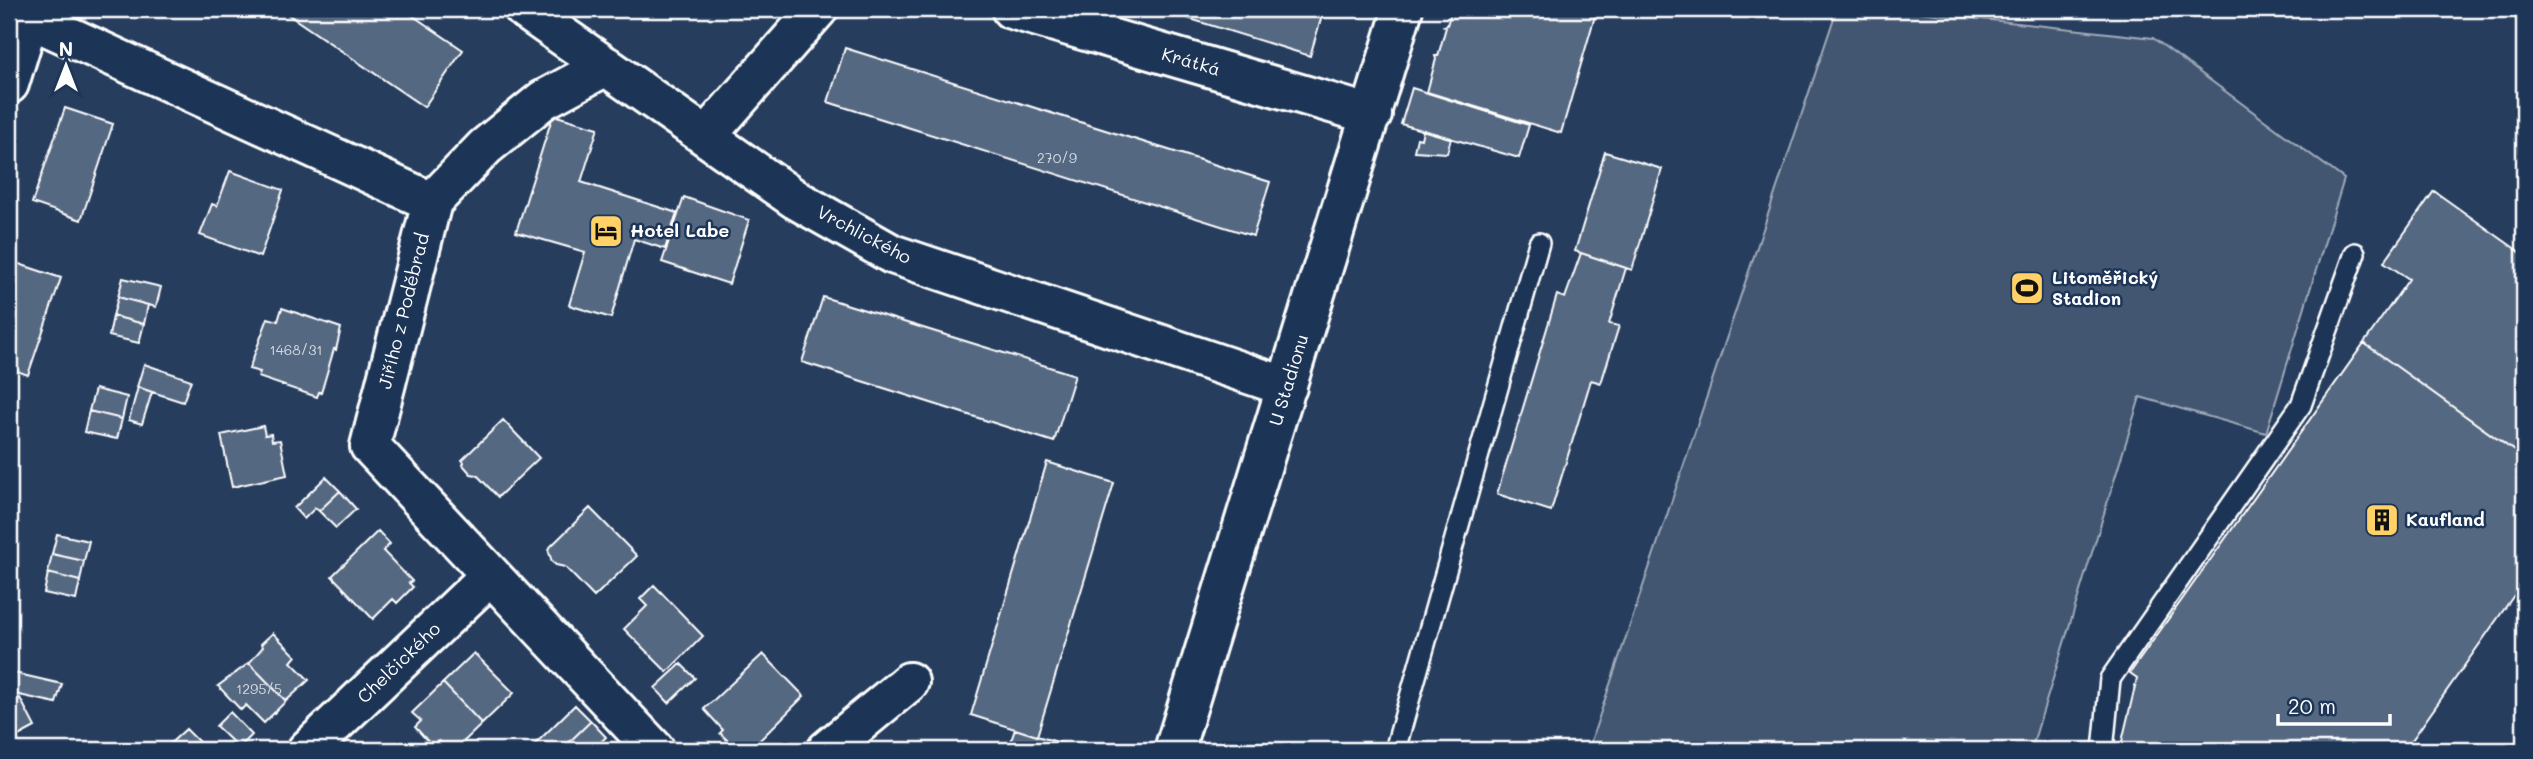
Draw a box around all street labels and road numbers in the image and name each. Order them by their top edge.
street label: Krátká [1159,41,1223,81]
street label: Vrchlického [813,199,916,269]
street label: Jiřího z Poděbrad [372,230,434,391]
street label: U Stadionu [1263,331,1313,428]
street label: Chelčického [352,616,445,708]

